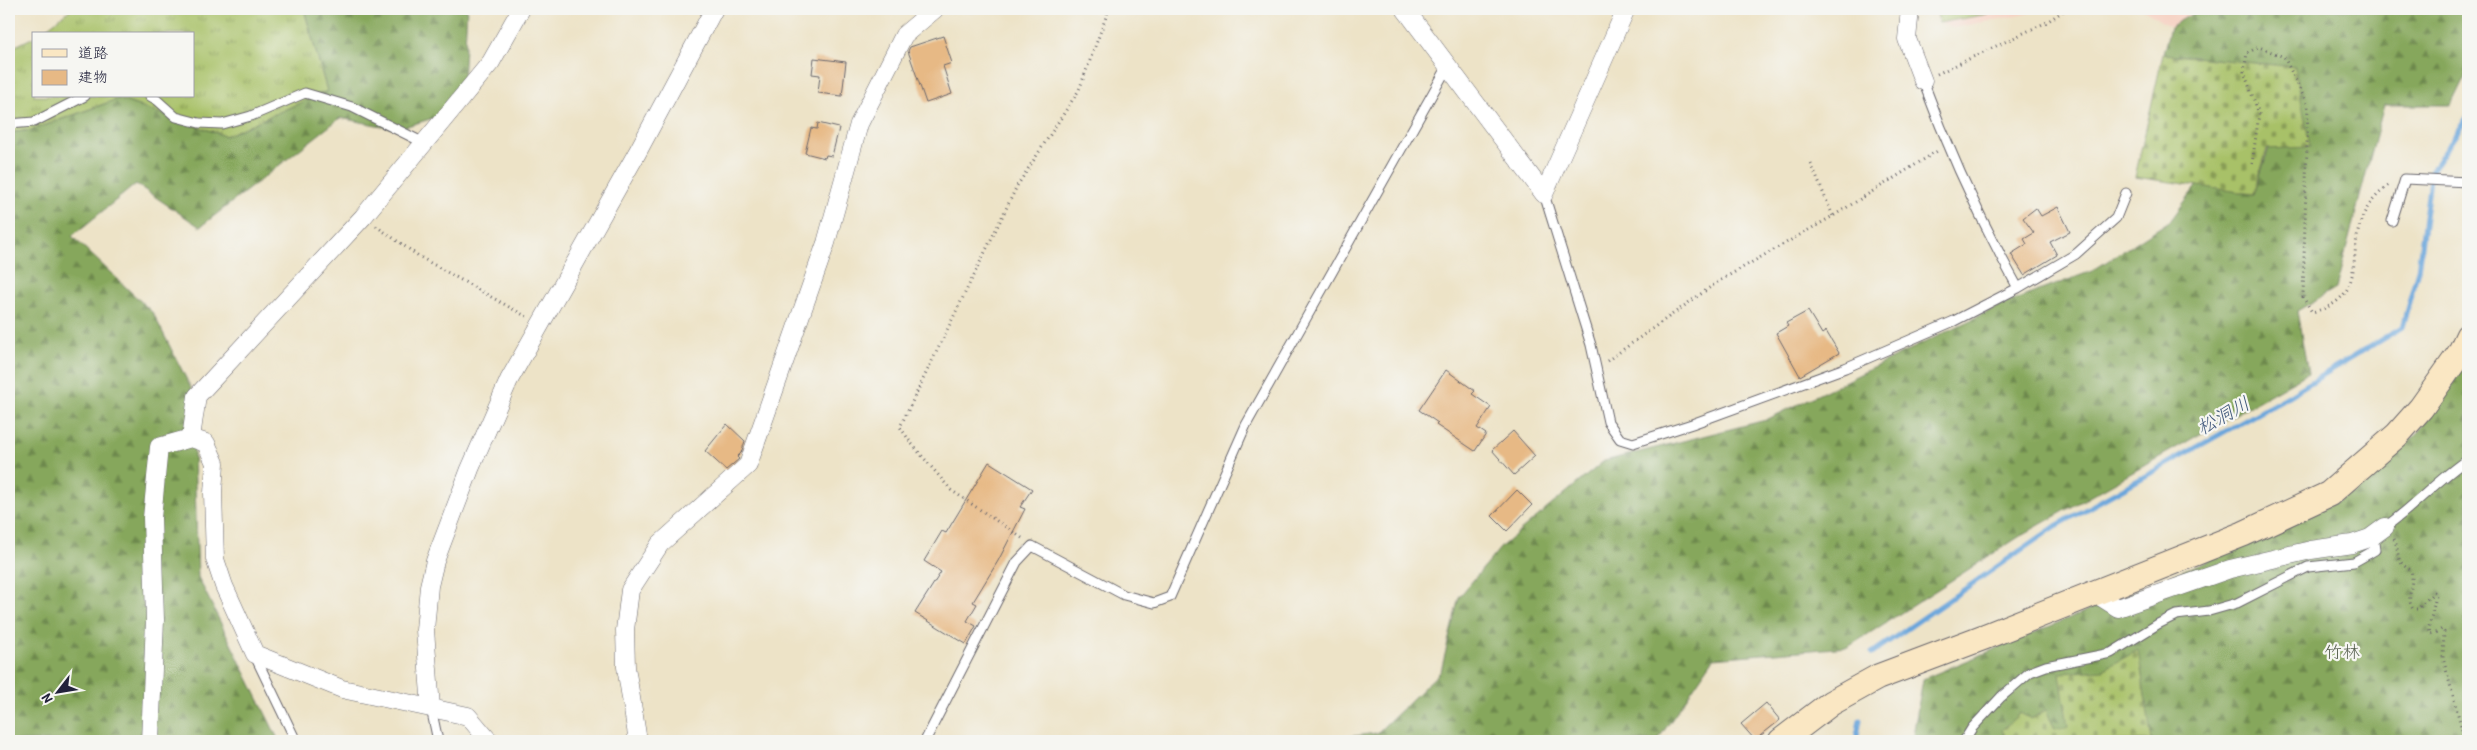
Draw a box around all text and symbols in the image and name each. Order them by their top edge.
legend [32,32,195,98]
text: 道路 [78,42,108,63]
text: 建物 [78,66,108,87]
water label: 松洞川 [2192,390,2254,440]
park label: 竹林 [2324,639,2360,664]
north arrow [32,668,82,718]
text: N [36,690,56,707]

